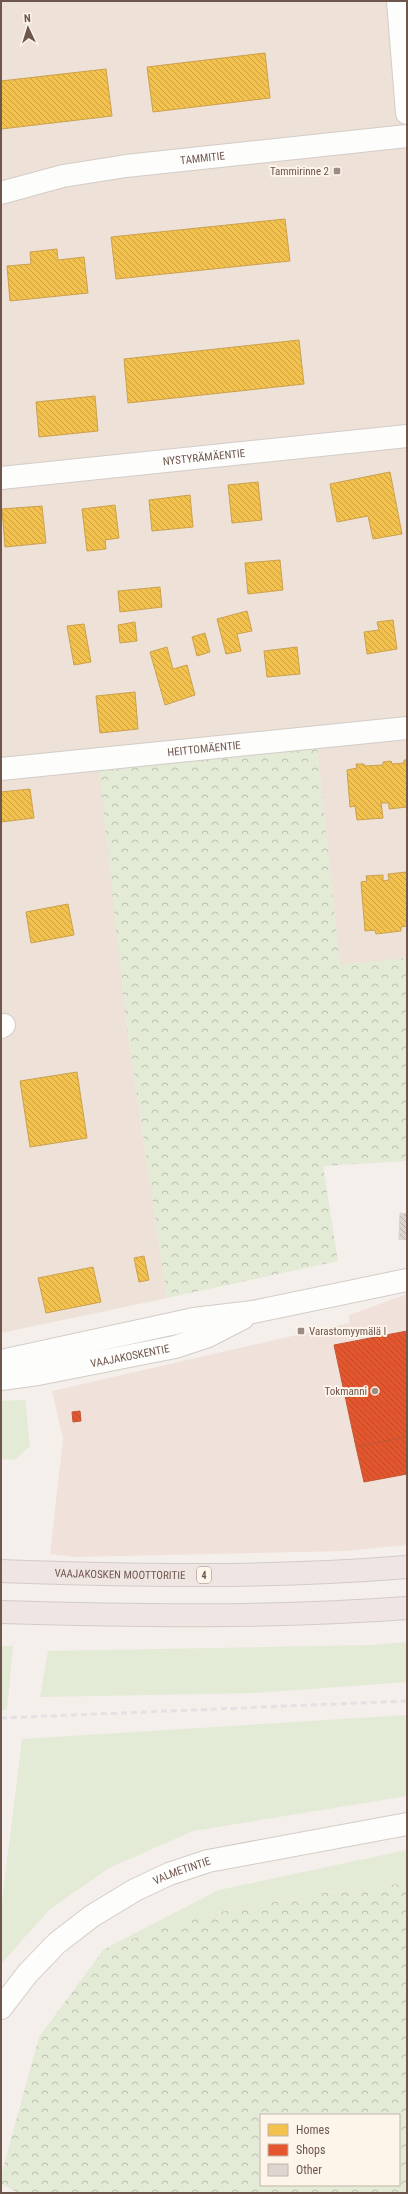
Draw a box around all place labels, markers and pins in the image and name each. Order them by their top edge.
place label: Tammirinne 2 [270,165,329,178]
marker: Tammirinne 2 [332,166,342,176]
place label: Varastomyymälä I [309,1325,386,1338]
marker: Varastomyymälä I [296,1326,306,1336]
place label: Tokmanni [325,1385,367,1398]
marker: Tokmanni [370,1386,380,1396]

